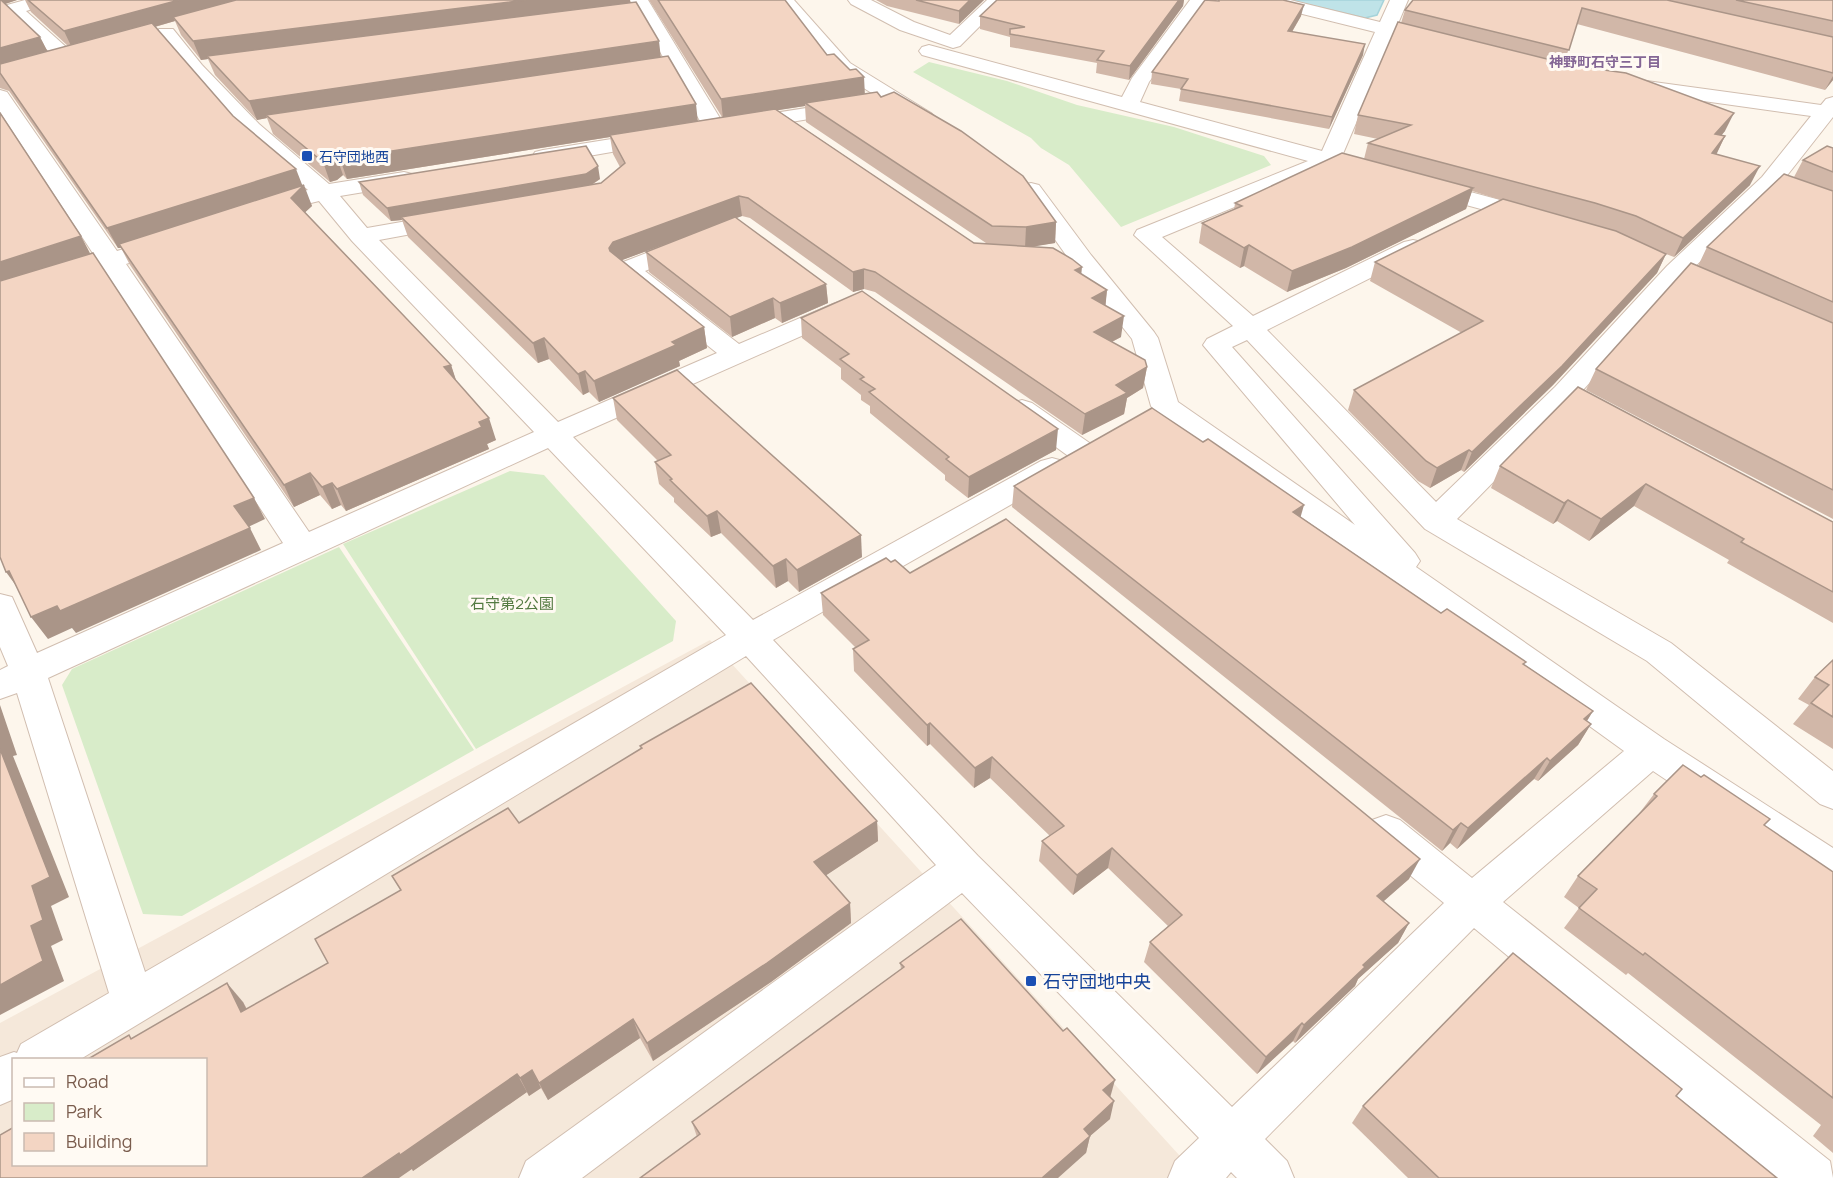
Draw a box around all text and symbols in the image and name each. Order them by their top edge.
district label: 神野町石守三丁目 [1549,52,1661,71]
place label: 石守団地西 [319,147,389,166]
marker: 石守団地西 [300,149,314,163]
park label: 石守第2公園 [470,593,554,614]
place label: 石守団地中央 [1043,969,1151,993]
marker: 石守団地中央 [1024,974,1038,988]
legend [12,1058,207,1166]
text: Road [66,1069,109,1093]
text: Park [66,1099,103,1123]
text: Building [66,1129,132,1153]

